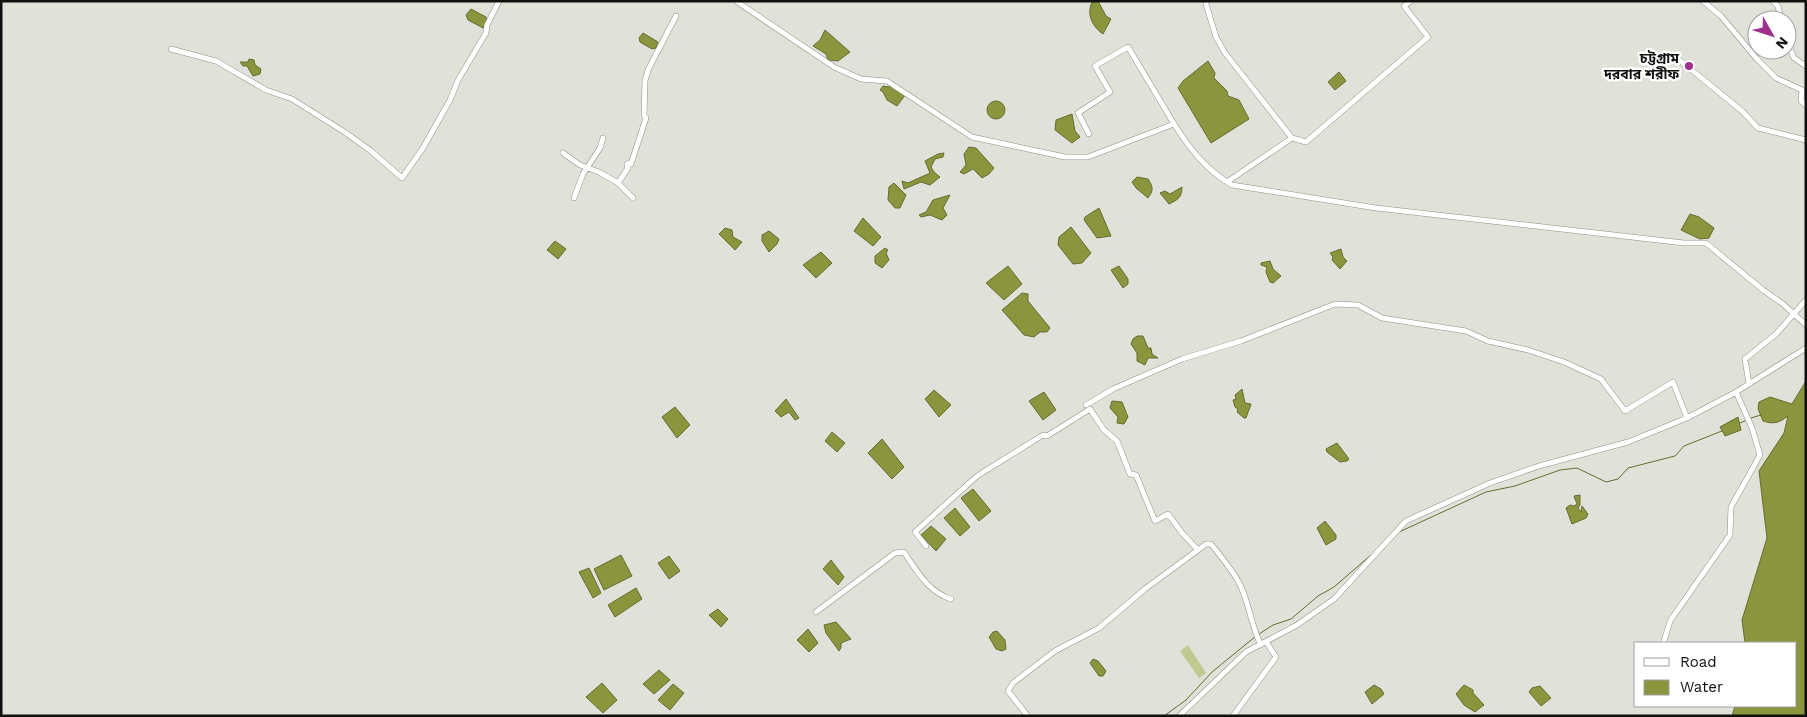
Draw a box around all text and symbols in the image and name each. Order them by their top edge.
north arrow [1747,10,1797,60]
text: N [1773,34,1792,52]
place label: চট্টগ্রাম দরবার শরীফ [1603,50,1679,82]
marker: চট্টগ্রাম দরবার শরীফ [1683,60,1695,72]
legend [1634,642,1797,707]
text: Road [1680,653,1717,671]
text: Water [1680,678,1723,696]

